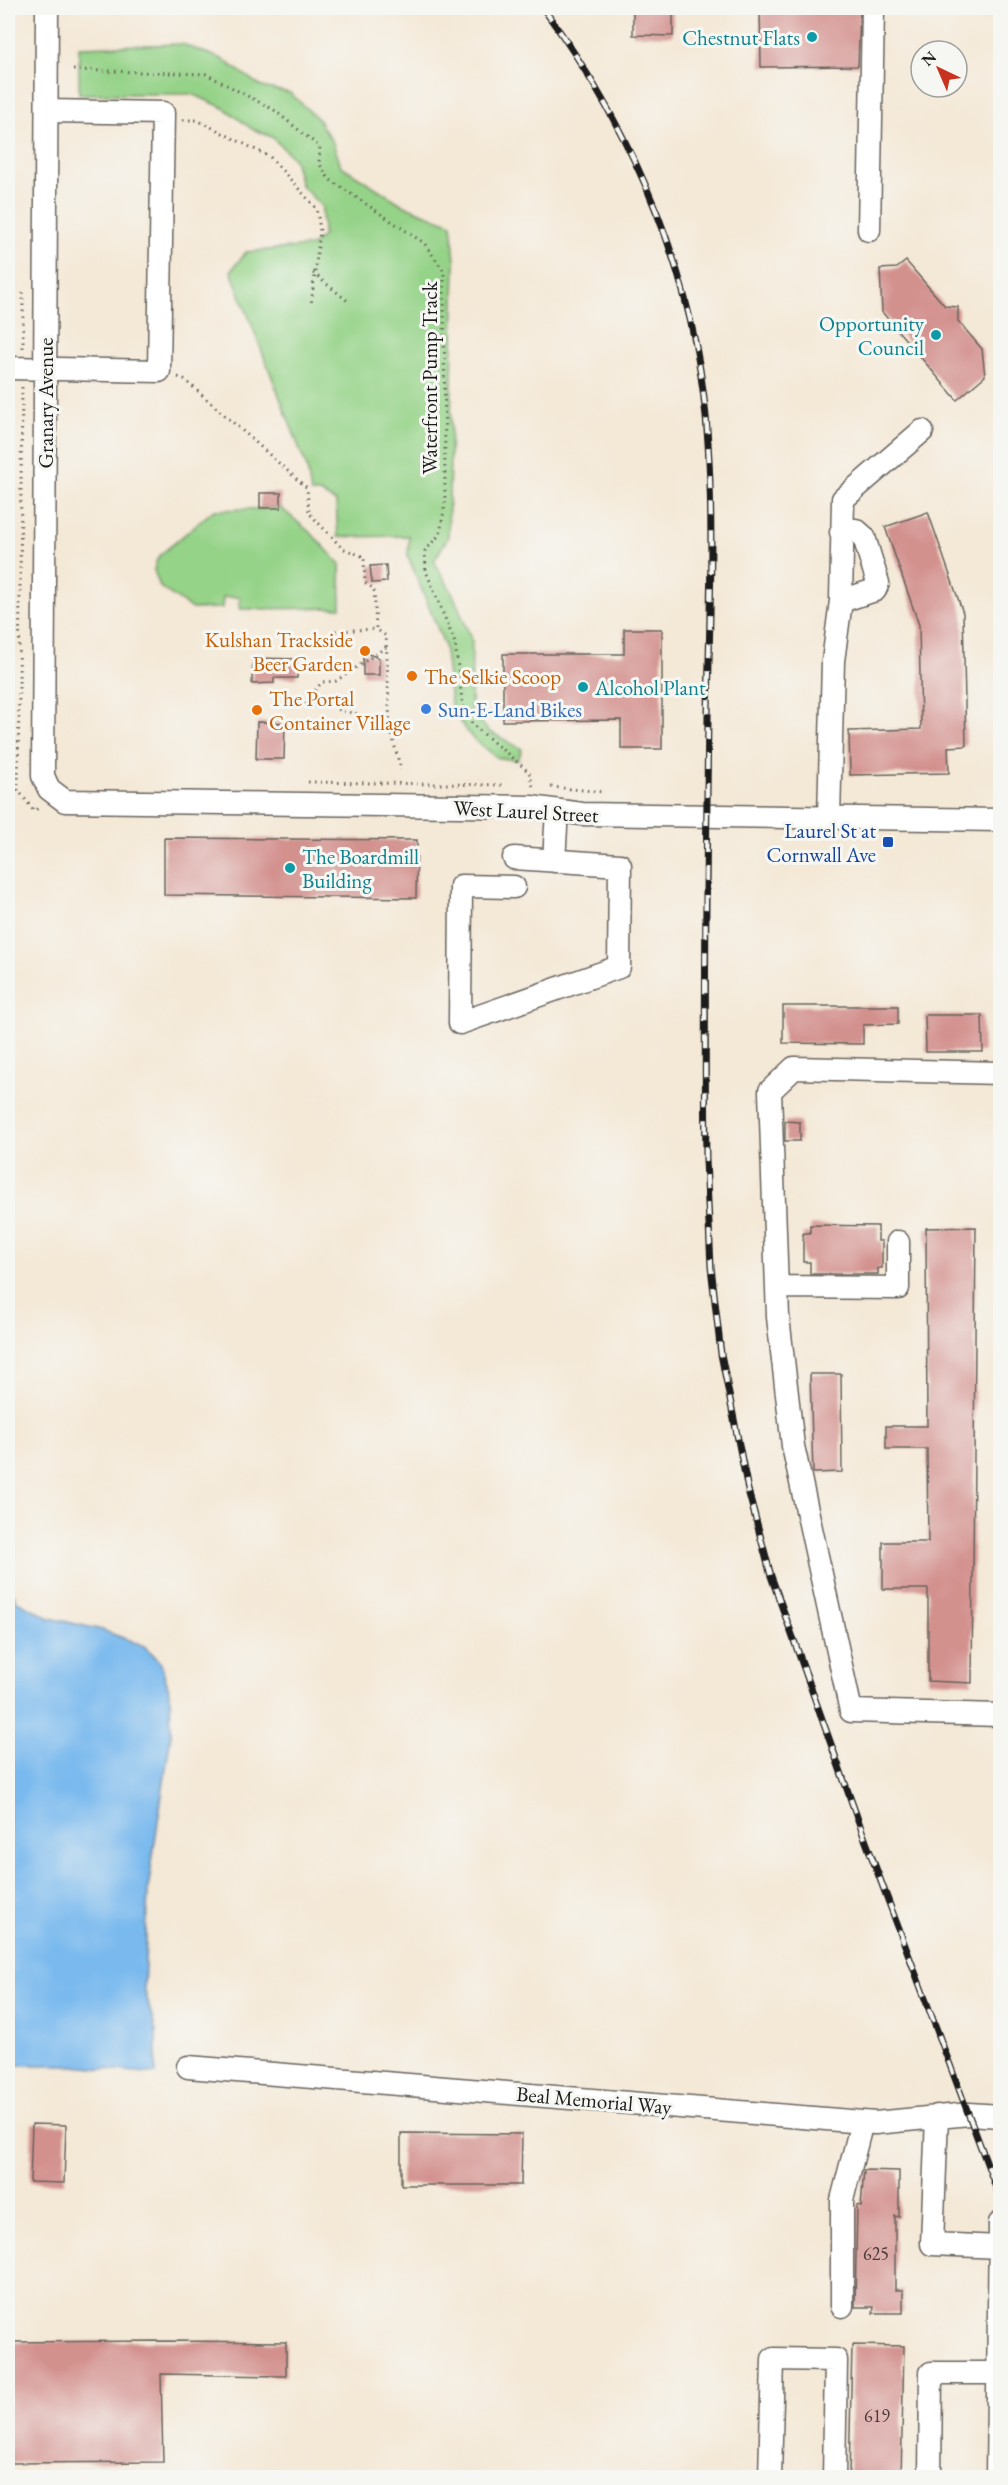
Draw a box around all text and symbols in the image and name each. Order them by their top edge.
place label: Chestnut Flats [682,24,800,51]
marker: Chestnut Flats [805,30,819,44]
north arrow [909,39,969,99]
text: N [917,46,941,71]
street label: Waterfront Pump Track [416,280,443,475]
place label: Opportunity Council [819,310,925,361]
marker: Opportunity Council [929,328,943,342]
street label: Granary Avenue [32,338,59,468]
place label: Kulshan Trackside Beer Garden [205,626,353,677]
marker: Kulshan Trackside Beer Garden [358,644,372,658]
place label: The Selkie Scoop [424,663,561,690]
marker: The Selkie Scoop [405,669,419,683]
place label: Alcohol Plant [594,674,706,701]
marker: Alcohol Plant [576,680,590,694]
place label: The Portal Container Village [269,685,411,736]
place label: Sun-E-Land Bikes [438,696,582,723]
marker: Sun-E-Land Bikes [419,702,433,716]
marker: The Portal Container Village [250,703,264,717]
street label: West Laurel Street [453,794,600,828]
place label: Laurel St at Cornwall Ave [766,817,876,868]
marker: Laurel St at Cornwall Ave [881,835,895,849]
place label: The Boardmill Building [302,843,419,894]
marker: The Boardmill Building [283,861,297,875]
street label: Beal Memorial Way [515,2080,674,2120]
house number: 625 [863,2242,889,2265]
house number: 619 [864,2404,890,2427]

